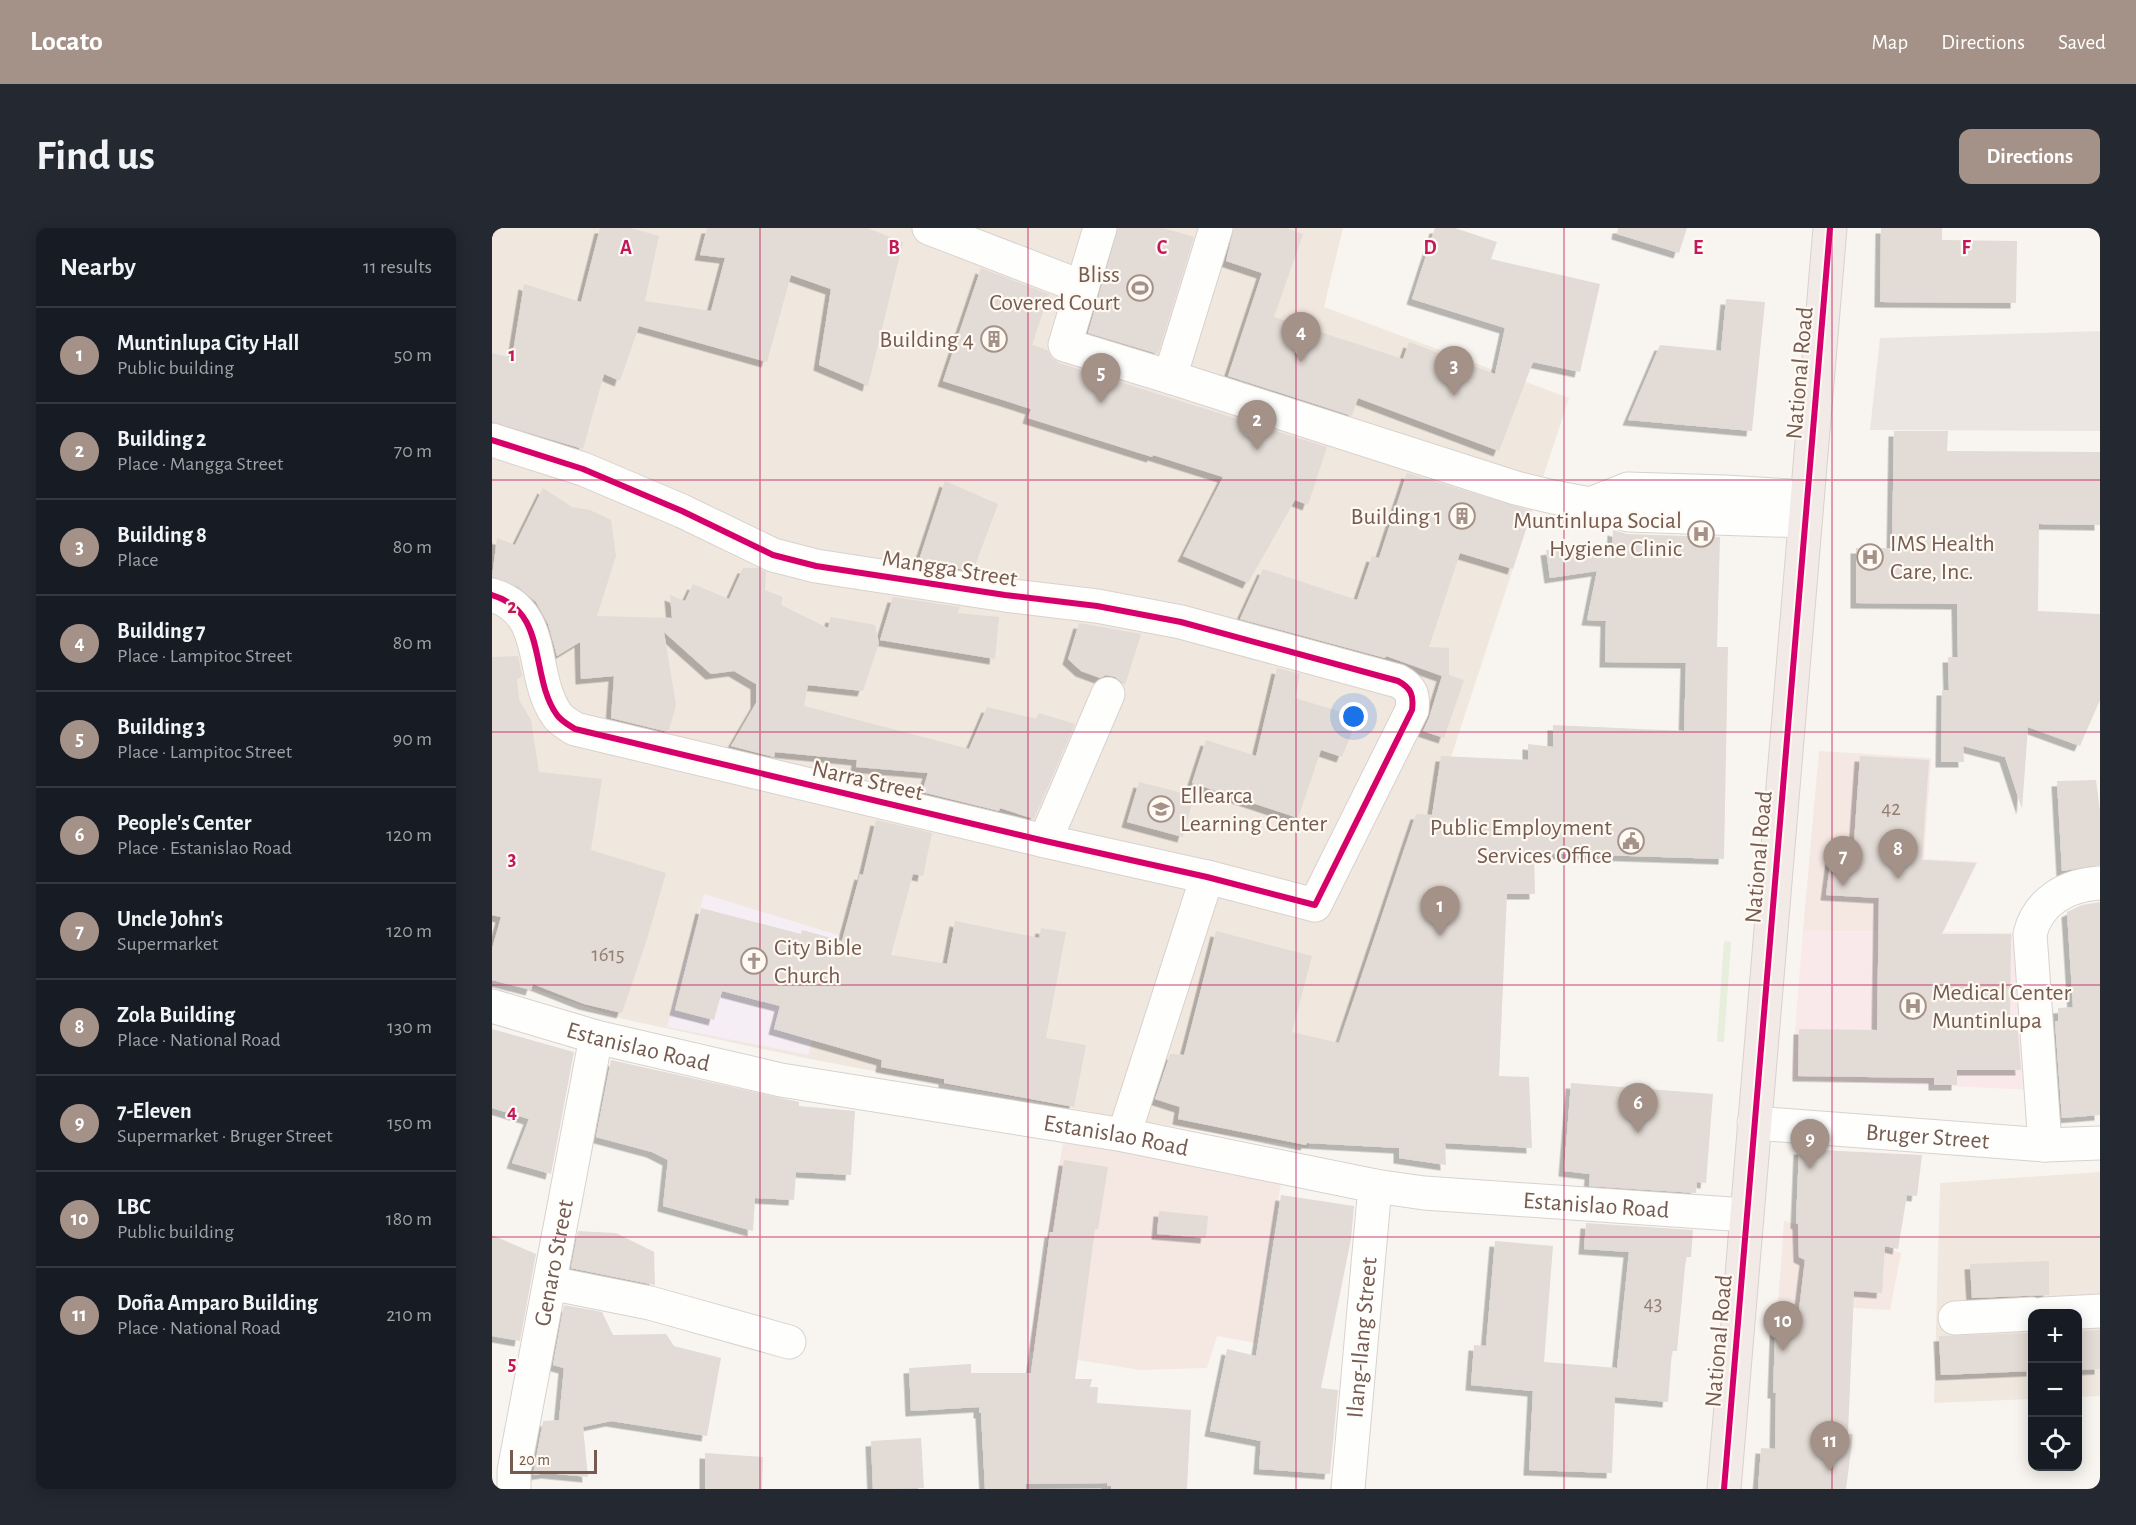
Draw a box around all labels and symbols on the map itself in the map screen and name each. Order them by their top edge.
text: A [620,238,632,258]
text: B [888,238,900,258]
text: C [1157,238,1168,258]
text: D [1423,238,1437,258]
text: E [1693,238,1703,258]
text: F [1961,238,1971,258]
place label: Bliss Covered Court [989,263,1120,315]
sports icon: Bliss Covered Court [1125,273,1155,303]
street label: National Road [1782,306,1818,440]
pin: 4 [1282,312,1320,362]
building icon: Building 4 [979,324,1009,354]
place label: Building 4 [879,328,974,352]
text: 1 [508,345,516,365]
pin: 3 [1434,346,1474,396]
pin: 5 [1082,354,1120,403]
pin: 2 [1238,400,1276,450]
building icon: Building 1 [1447,501,1477,531]
place label: Building 1 [1351,505,1442,529]
place label: Muntinlupa Social Hygiene Clinic [1513,509,1682,561]
hospital icon: Muntinlupa Social Hygiene Clinic [1686,519,1716,549]
place label: IMS Health Care, Inc. [1890,532,1995,584]
hospital icon: IMS Health Care, Inc. [1855,542,1885,572]
street label: Mangga Street [881,546,1019,592]
text: 2 [507,597,517,617]
your location [1339,702,1368,731]
street label: Narra Street [810,757,926,806]
place label: Ellearca Learning Center [1180,784,1327,836]
street label: National Road [1741,790,1777,924]
school or university icon: Ellearca Learning Center [1146,794,1176,824]
house number: 42 [1881,798,1901,819]
place label: Public Employment Services Office [1430,816,1612,868]
public building icon: Public Employment Services Office [1616,826,1646,856]
pin: 8 [1878,830,1918,879]
pin: 7 [1824,836,1862,886]
text: 3 [508,849,516,869]
pin: 1 [1420,886,1460,936]
place label: City Bible Church [774,936,862,988]
house number: 1615 [591,944,625,965]
church icon: City Bible Church [739,946,769,976]
place label: Medical Center Muntinlupa [1932,981,2072,1033]
hospital icon: Medical Center Muntinlupa [1898,991,1928,1021]
street label: Estanislao Road [564,1018,712,1076]
pin: 6 [1618,1084,1658,1133]
text: 4 [507,1102,517,1122]
street label: Estanislao Road [1042,1111,1190,1161]
pin: 9 [1790,1120,1830,1169]
street label: Bruger Street [1865,1120,1990,1154]
street label: Estanislao Road [1522,1189,1670,1223]
street label: Genaro Street [531,1197,578,1328]
street label: Ilang-Ilang Street [1343,1256,1382,1419]
street label: National Road [1701,1274,1737,1408]
house number: 43 [1644,1293,1662,1314]
pin: 10 [1764,1302,1802,1351]
text: 5 [508,1354,516,1374]
pin: 11 [1810,1422,1850,1471]
scale bar [510,1447,597,1474]

